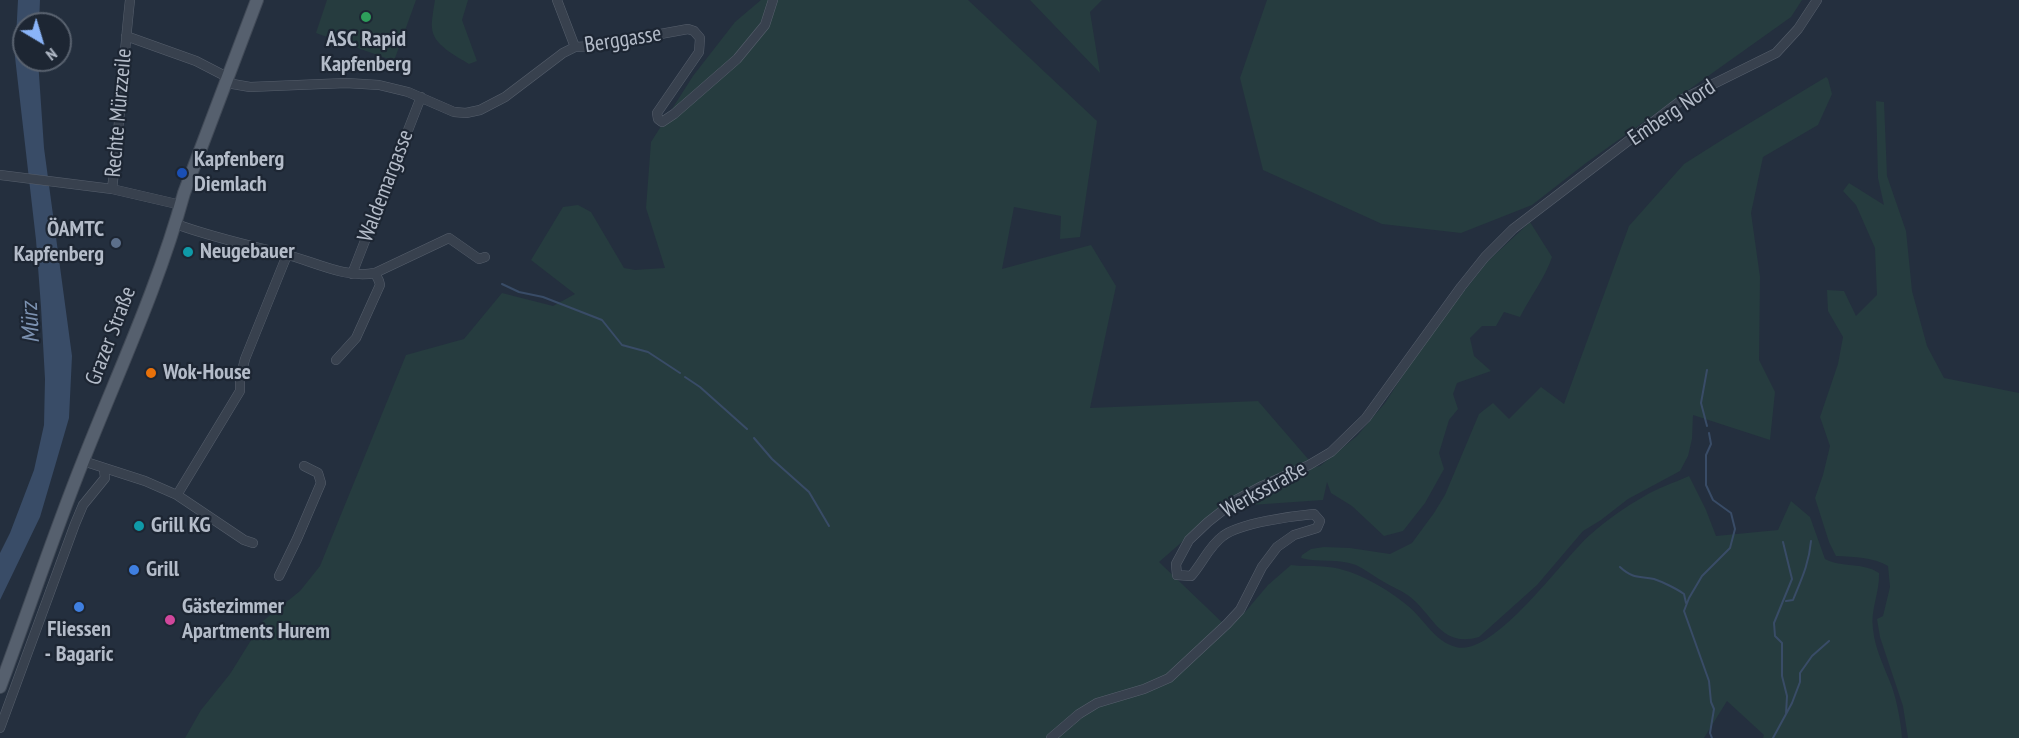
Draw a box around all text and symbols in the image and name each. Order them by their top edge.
marker: ASC Rapid Kapfenberg [359,10,373,24]
north arrow [12,12,72,72]
street label: Berggasse [583,21,663,59]
place label: ASC Rapid Kapfenberg [321,27,411,78]
text: N [42,44,61,65]
street label: Rechte Mürzzeile [100,48,138,178]
street label: Emberg Nord [1623,74,1721,152]
street label: Waldemargasse [353,126,419,246]
place label: Kapfenberg Diemlach [194,147,284,198]
marker: Kapfenberg Diemlach [175,166,189,180]
place label: ÖAMTC Kapfenberg [14,217,104,268]
marker: ÖAMTC Kapfenberg [109,236,123,250]
place label: Neugebauer [200,239,295,265]
marker: Neugebauer [181,245,195,259]
street label: Grazer Straße [80,283,142,389]
water label: Mürz [16,302,46,344]
place label: Wok-House [163,360,251,386]
marker: Wok-House [144,366,158,380]
street label: Werksstraße [1217,456,1311,524]
place label: Grill KG [151,513,210,539]
marker: Grill KG [132,519,146,533]
place label: Grill [146,557,179,583]
marker: Grill [127,563,141,577]
place label: Gästezimmer Apartments Hurem [182,594,330,646]
marker: Fliessen - Bagaric [72,600,86,614]
marker: Gästezimmer Apartments Hurem [163,613,177,627]
place label: Fliessen - Bagaric [45,617,113,668]

